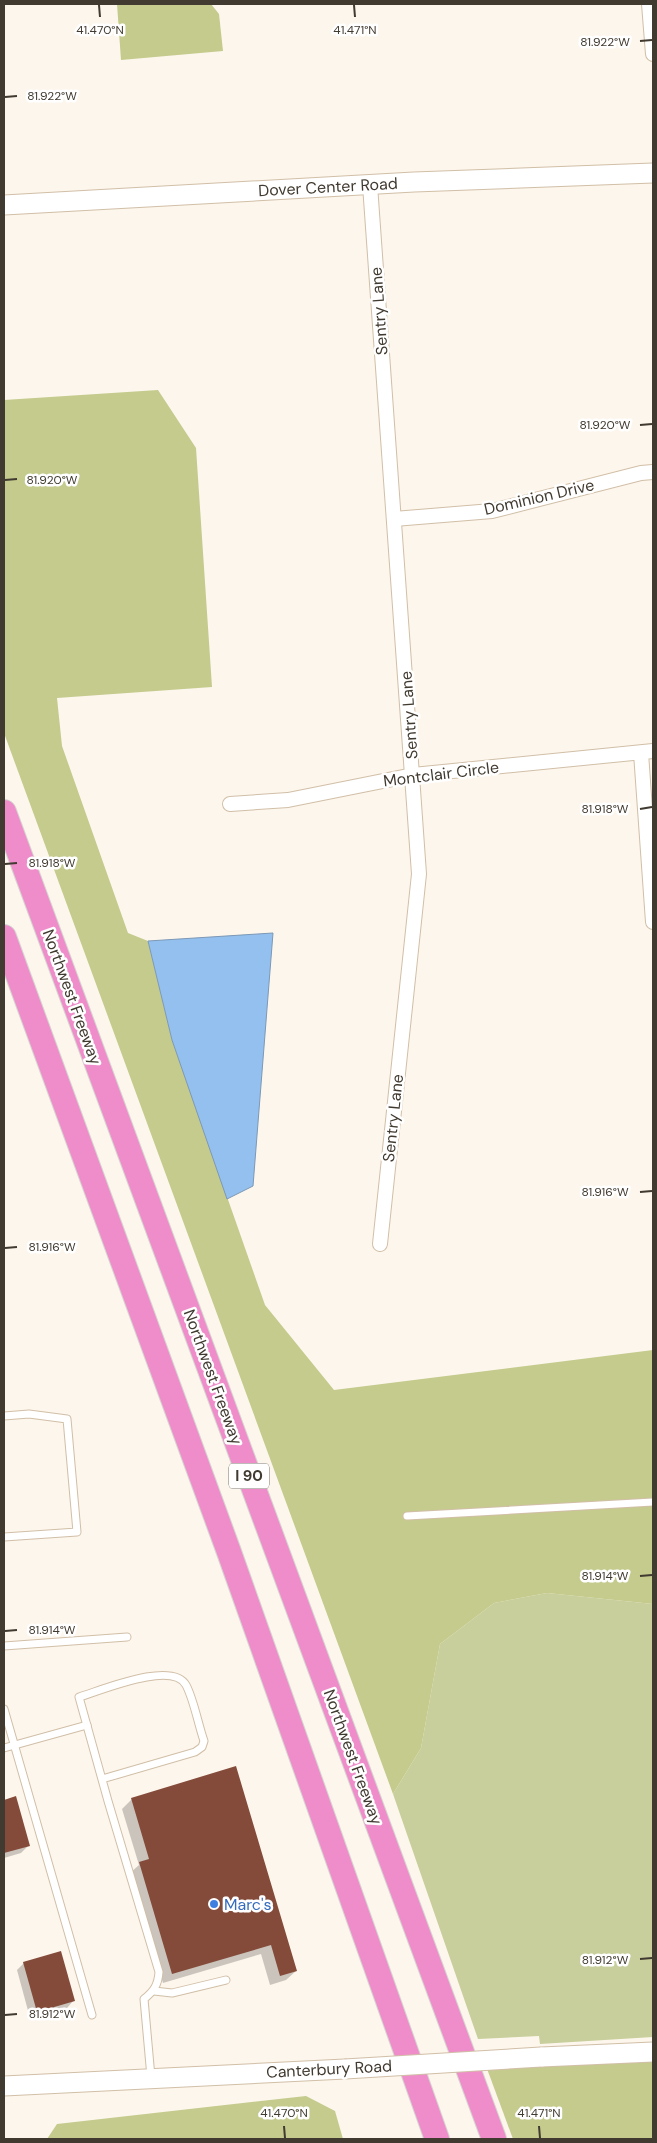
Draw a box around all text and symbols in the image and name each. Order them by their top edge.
text: 41.470°N [76,22,124,38]
text: 41.471°N [333,22,377,38]
text: 81.922°W [580,34,630,50]
text: 81.922°W [27,88,77,104]
street label: Dover Center Road [258,173,398,201]
street label: Sentry Lane [365,266,393,356]
text: 81.920°W [580,417,631,433]
text: 81.920°W [27,472,78,488]
street label: Dominion Drive [482,474,596,520]
street label: Sentry Lane [395,670,423,760]
street label: Montclair Circle [382,756,500,792]
text: 81.918°W [582,801,629,817]
text: 81.918°W [29,855,76,871]
street label: Northwest Freeway [38,926,106,1068]
street label: Sentry Lane [378,1073,408,1163]
text: 81.916°W [581,1184,629,1200]
text: 81.916°W [28,1239,76,1255]
street label: Northwest Freeway [179,1306,247,1448]
road number: I 90 [229,1464,269,1488]
text: 81.914°W [582,1568,629,1584]
text: 81.914°W [29,1622,76,1638]
street label: Northwest Freeway [319,1686,387,1828]
place label: Marc's [224,1894,272,1915]
marker: Marc's [208,1898,220,1910]
text: 81.912°W [582,1952,629,1968]
text: 81.912°W [29,2006,76,2022]
street label: Canterbury Road [266,2055,392,2083]
text: 41.470°N [260,2105,308,2121]
text: 41.471°N [517,2105,561,2121]

